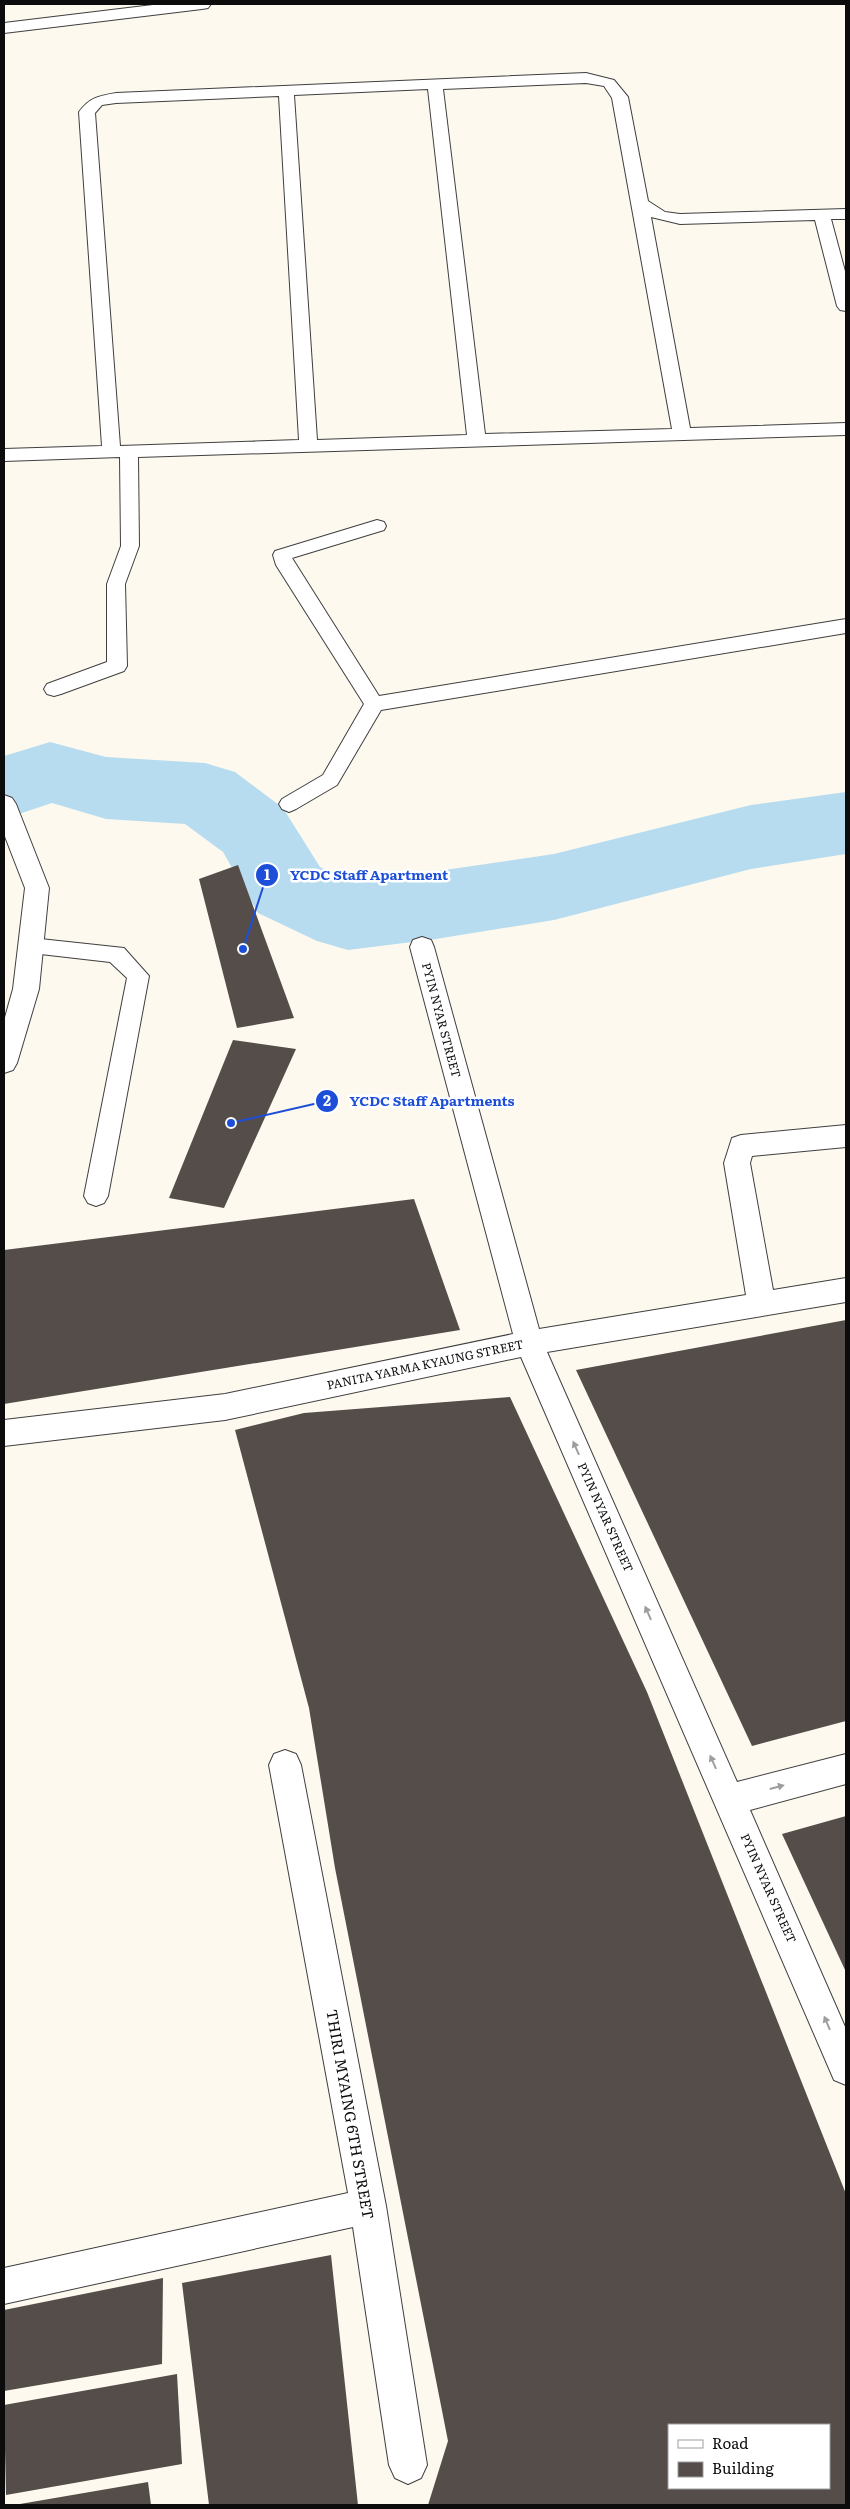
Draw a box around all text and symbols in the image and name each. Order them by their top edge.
callout: YCDC Staff Apartment [255,861,458,890]
text: 1 [264,862,270,885]
text: YCDC Staff Apartment [290,864,449,884]
street label: PYIN NYAR STREET [418,960,466,1080]
callout: YCDC Staff Apartments [314,1086,524,1115]
text: 2 [323,1088,331,1111]
text: YCDC Staff Apartments [350,1090,514,1110]
street label: PANITA YARMA KYAUNG STREET [325,1334,525,1394]
one-way arrow [571,1441,579,1455]
street label: PYIN NYAR STREET [574,1459,638,1575]
one-way arrow [643,1606,651,1620]
one-way arrow [709,1755,717,1769]
one-way arrow [770,1783,785,1791]
street label: PYIN NYAR STREET [737,1830,801,1946]
street label: THIRI MYAING 6TH STREET [321,2007,381,2221]
one-way arrow [823,2016,831,2030]
legend [668,2424,830,2489]
text: Road [712,2431,748,2454]
text: Building [712,2456,774,2479]

